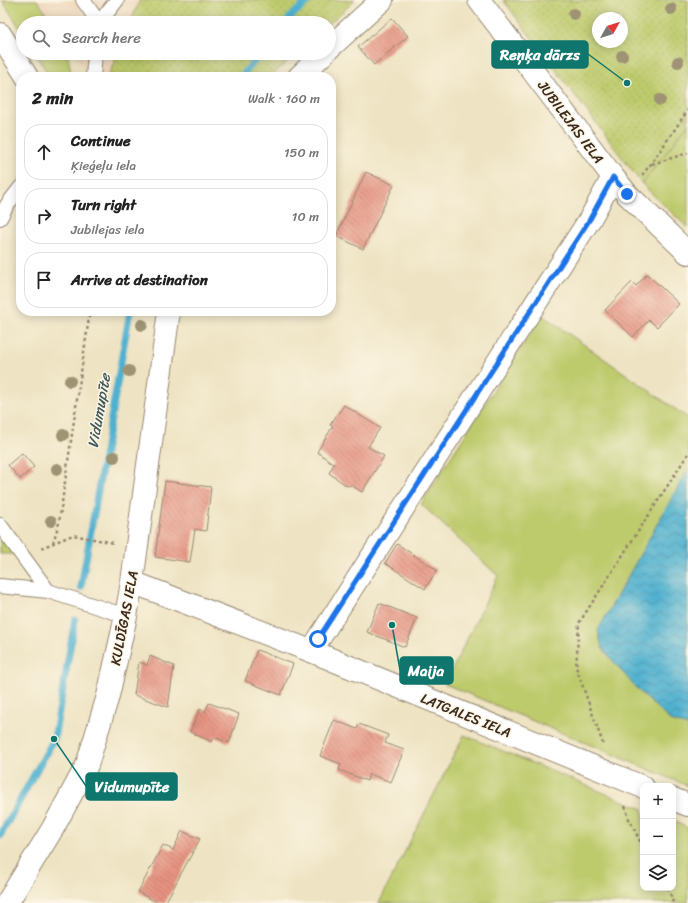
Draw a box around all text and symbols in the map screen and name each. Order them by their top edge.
north arrow [592,12,628,48]
search box [16,16,336,60]
text: Search here [62,25,141,51]
icon: search [30,27,52,49]
callout: Reņķa dārzs [492,41,588,68]
text: Reņķa dārzs [499,42,581,68]
street label: JUBILEJAS IELA [530,74,610,169]
text: 2 min [32,83,73,113]
text: Walk · 160 m [248,87,320,110]
text: Continue [71,128,131,154]
icon: ahead [33,141,55,163]
text: 150 m [284,141,319,164]
text: Ķieģeļu iela [71,154,136,177]
route end [618,185,636,203]
text: Turn right [71,192,136,218]
icon: right [33,205,55,227]
text: 10 m [292,205,319,228]
text: Jubilejas iela [71,218,145,241]
text: Arrive at destination [71,267,208,293]
icon: arrive [33,269,55,291]
water label: Vidumupīte [80,371,119,450]
street label: KULDĪGAS IELA [103,569,146,668]
route start [309,630,327,648]
callout: Maija [400,657,453,684]
text: Maija [407,658,445,684]
street label: LATGALES IELA [417,686,515,745]
callout: Vidumupīte [86,773,177,800]
text: Vidumupīte [95,774,170,800]
map controls [640,783,676,891]
button: + [640,783,676,819]
button: − [640,819,676,855]
button: layers [640,855,676,891]

